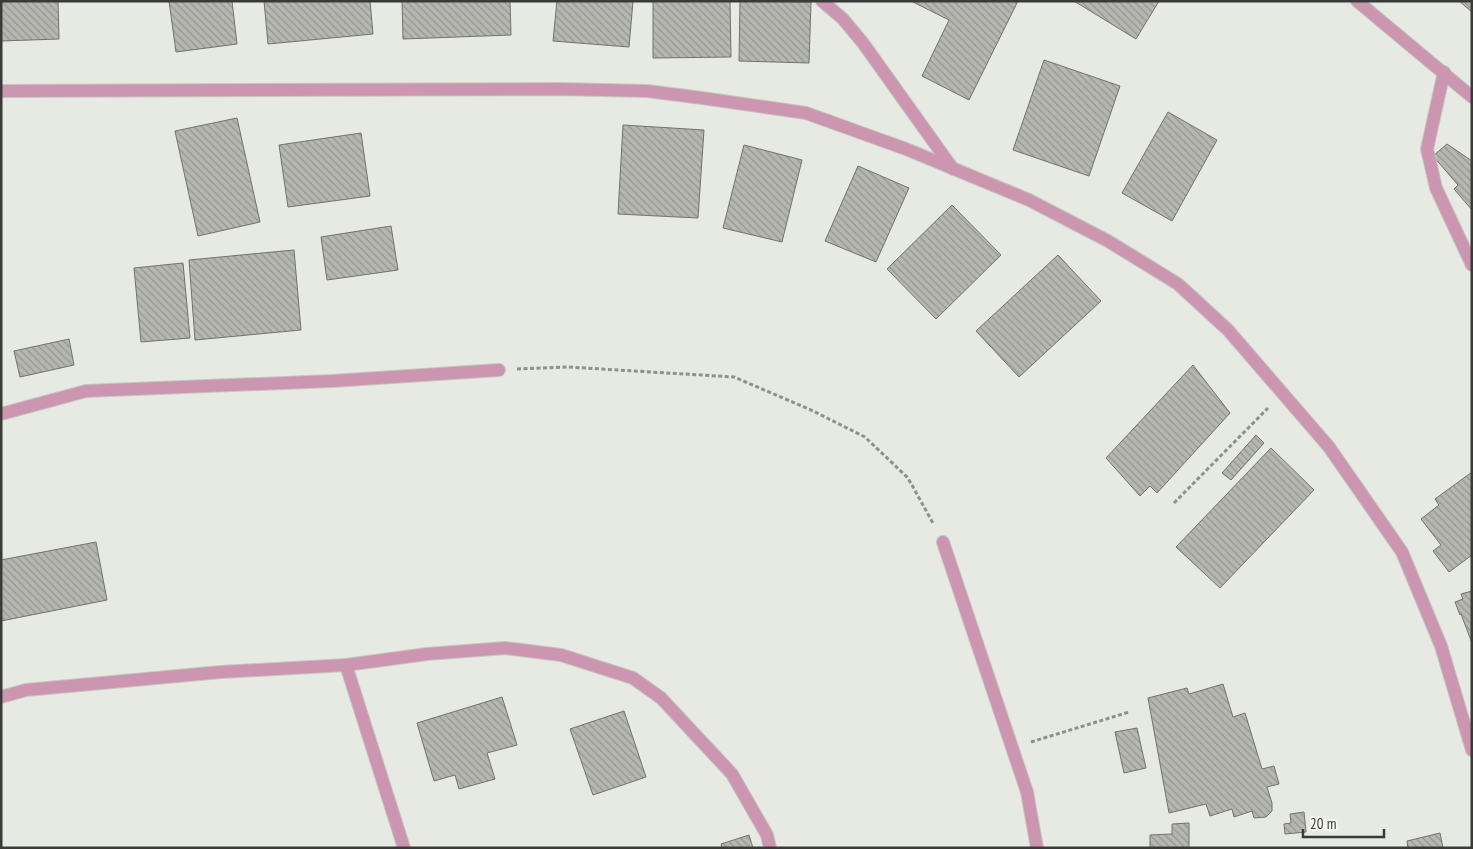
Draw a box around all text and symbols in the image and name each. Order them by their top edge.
scale bar [1303,806,1384,838]
text: 20 m [1310,814,1336,833]

